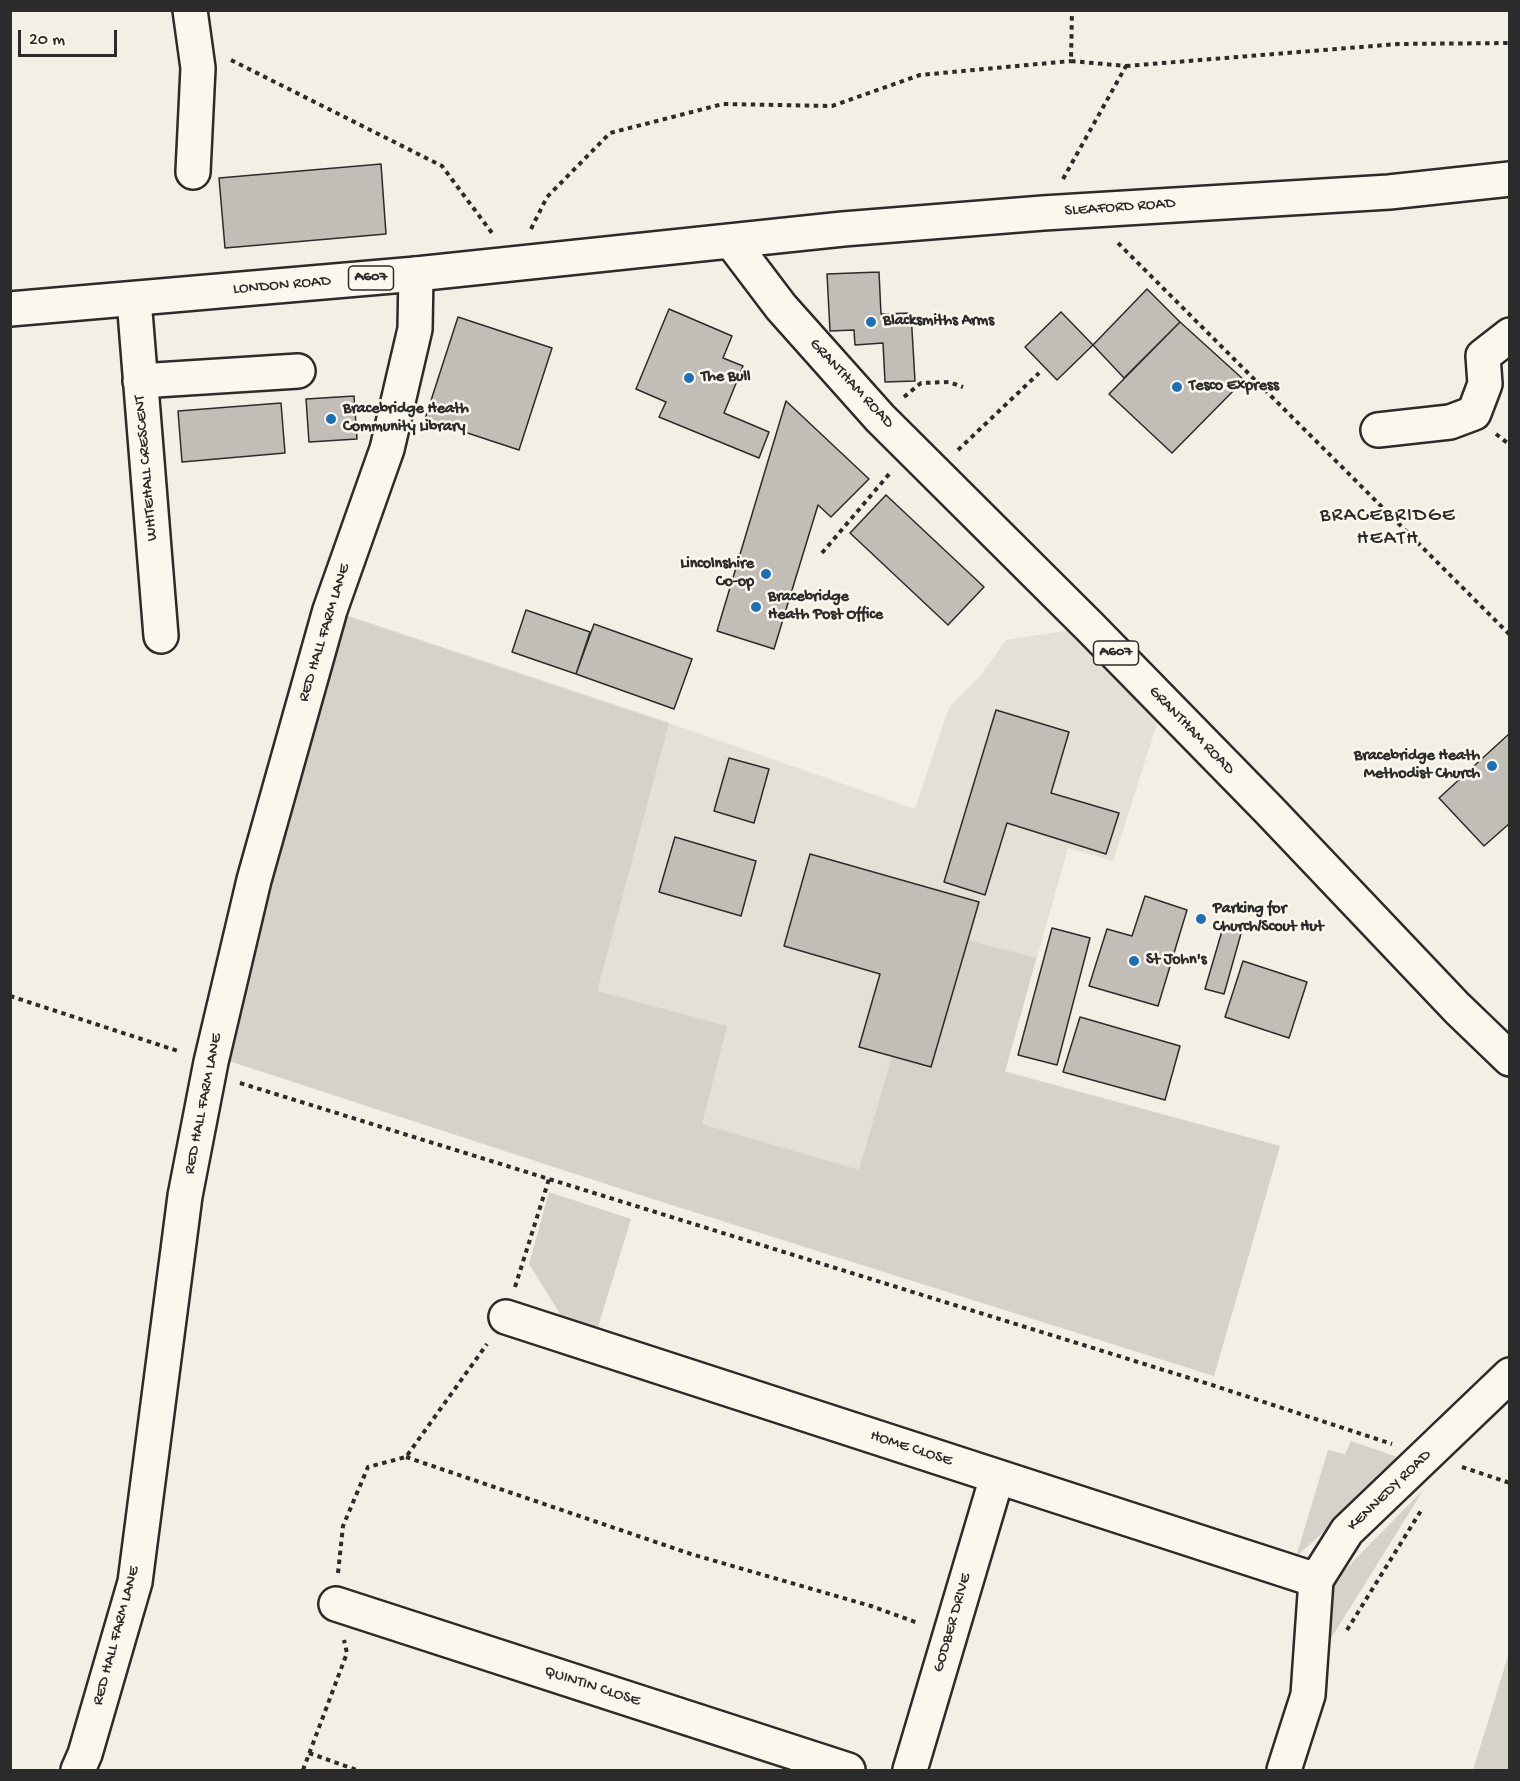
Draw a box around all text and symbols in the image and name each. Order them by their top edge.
scale bar [21,18,120,56]
text: 20 m [29,30,65,51]
street label: SLEAFORD ROAD [1064,195,1176,221]
road number: A607 [348,266,394,290]
street label: LONDON ROAD [232,272,332,300]
place label: Blacksmiths Arms [883,312,994,332]
marker: Blacksmiths Arms [864,315,878,329]
street label: GRANTHAM ROAD [804,335,898,433]
place label: The Bull [701,368,751,388]
marker: The Bull [682,371,696,385]
place label: Tesco Express [1189,377,1279,397]
marker: Tesco Express [1170,380,1184,394]
street label: WHITEHALL CRESCENT [131,394,163,542]
place label: Bracebridge Heath Community Library [343,400,469,438]
marker: Bracebridge Heath Community Library [324,412,338,426]
district label: BRACEBRIDGE HEATH [1320,505,1456,552]
place label: Lincolnshire Co-op [680,555,754,593]
street label: RED HALL FARM LANE [295,562,355,704]
marker: Lincolnshire Co-op [759,567,773,581]
place label: Bracebridge Heath Post Office [768,588,883,626]
marker: Bracebridge Heath Post Office [749,600,763,614]
road number: A607 [1094,641,1138,665]
street label: GRANTHAM ROAD [1144,683,1238,779]
place label: Bracebridge Heath Methodist Church [1354,747,1480,785]
marker: Bracebridge Heath Methodist Church [1485,759,1499,773]
place label: Parking for Church/Scout Hut [1213,900,1323,938]
marker: Parking for Church/Scout Hut [1194,912,1208,926]
place label: St John's [1146,951,1207,971]
marker: St John's [1127,954,1141,968]
street label: RED HALL FARM LANE [181,1032,227,1176]
street label: HOME CLOSE [868,1427,954,1471]
street label: KENNEDY ROAD [1344,1446,1436,1536]
street label: RED HALL FARM LANE [89,1564,145,1708]
street label: GODBER DRIVE [930,1571,976,1675]
street label: QUINTIN CLOSE [541,1662,643,1712]

